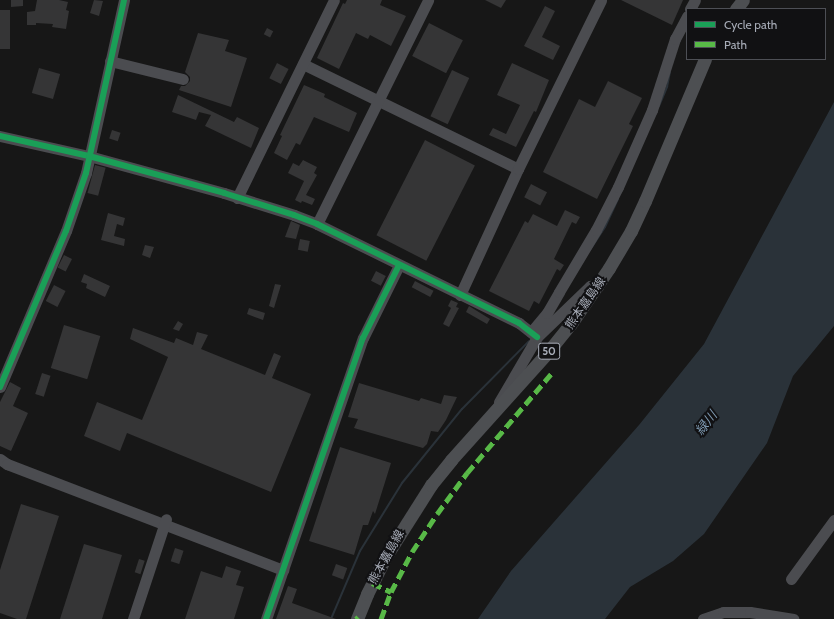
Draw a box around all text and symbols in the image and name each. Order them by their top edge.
legend [686,8,826,60]
text: Cycle path [724,17,777,32]
text: Path [724,37,747,52]
street label: 熊本嘉島線 [562,274,608,332]
road number: 50 [538,342,560,360]
water label: 緑川 [692,408,720,438]
street label: 熊本嘉島線 [365,527,407,587]

